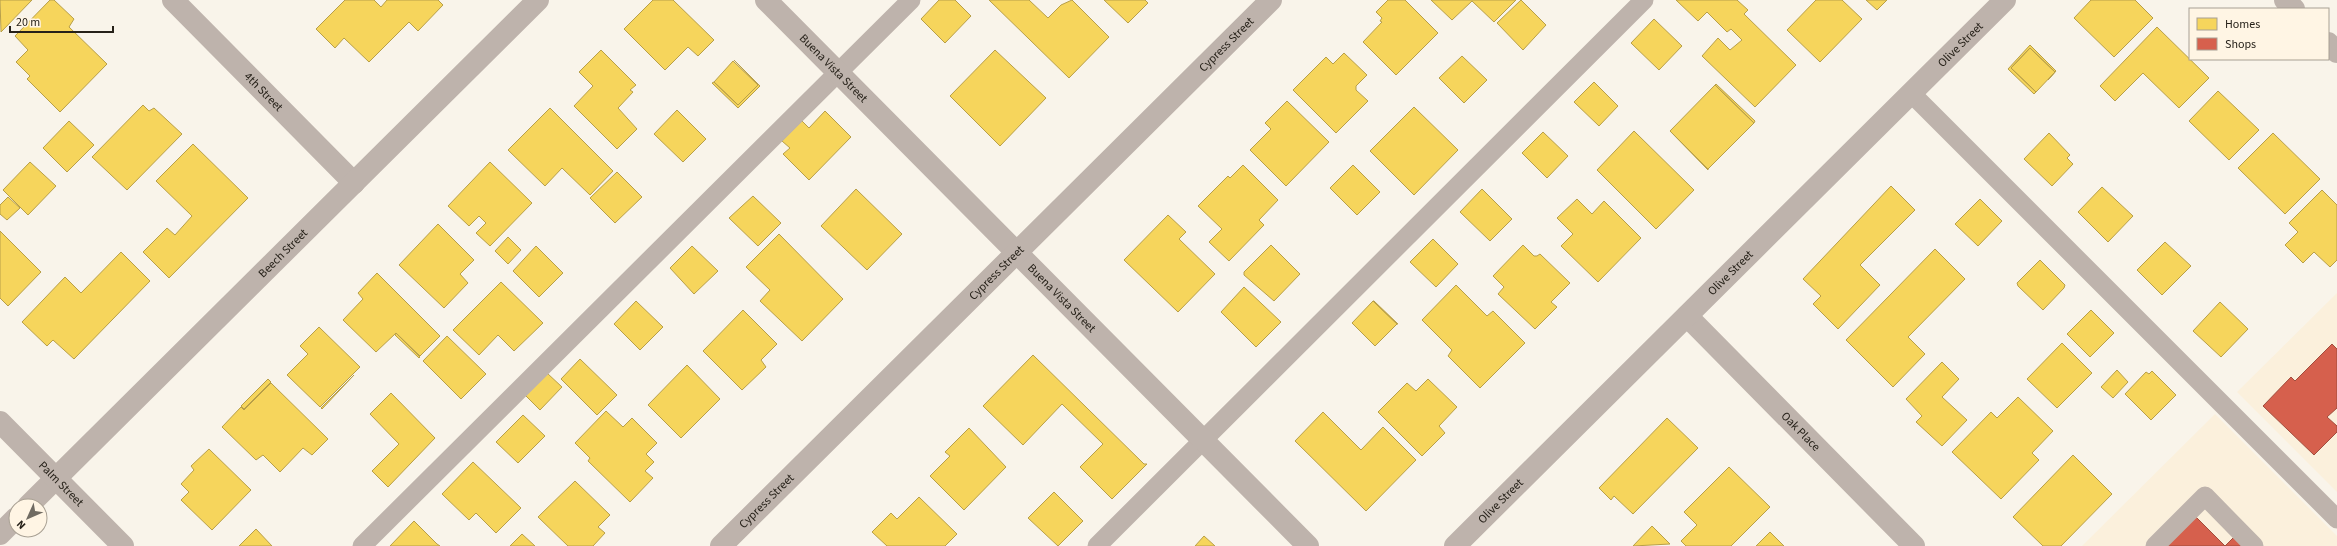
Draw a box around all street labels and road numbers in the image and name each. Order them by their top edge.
street label: Cypress Street [1195,13,1258,76]
street label: Olive Street [1934,18,1987,71]
street label: Buena Vista Street [796,30,872,106]
street label: 4th Street [240,68,287,115]
street label: Beech Street [254,225,311,282]
street label: Cypress Street [965,241,1028,304]
street label: Olive Street [1704,246,1757,299]
street label: Buena Vista Street [1024,260,1100,336]
street label: Oak Place [1777,408,1824,455]
street label: Palm Street [35,457,88,510]
street label: Cypress Street [735,470,798,532]
street label: Olive Street [1474,474,1527,527]

